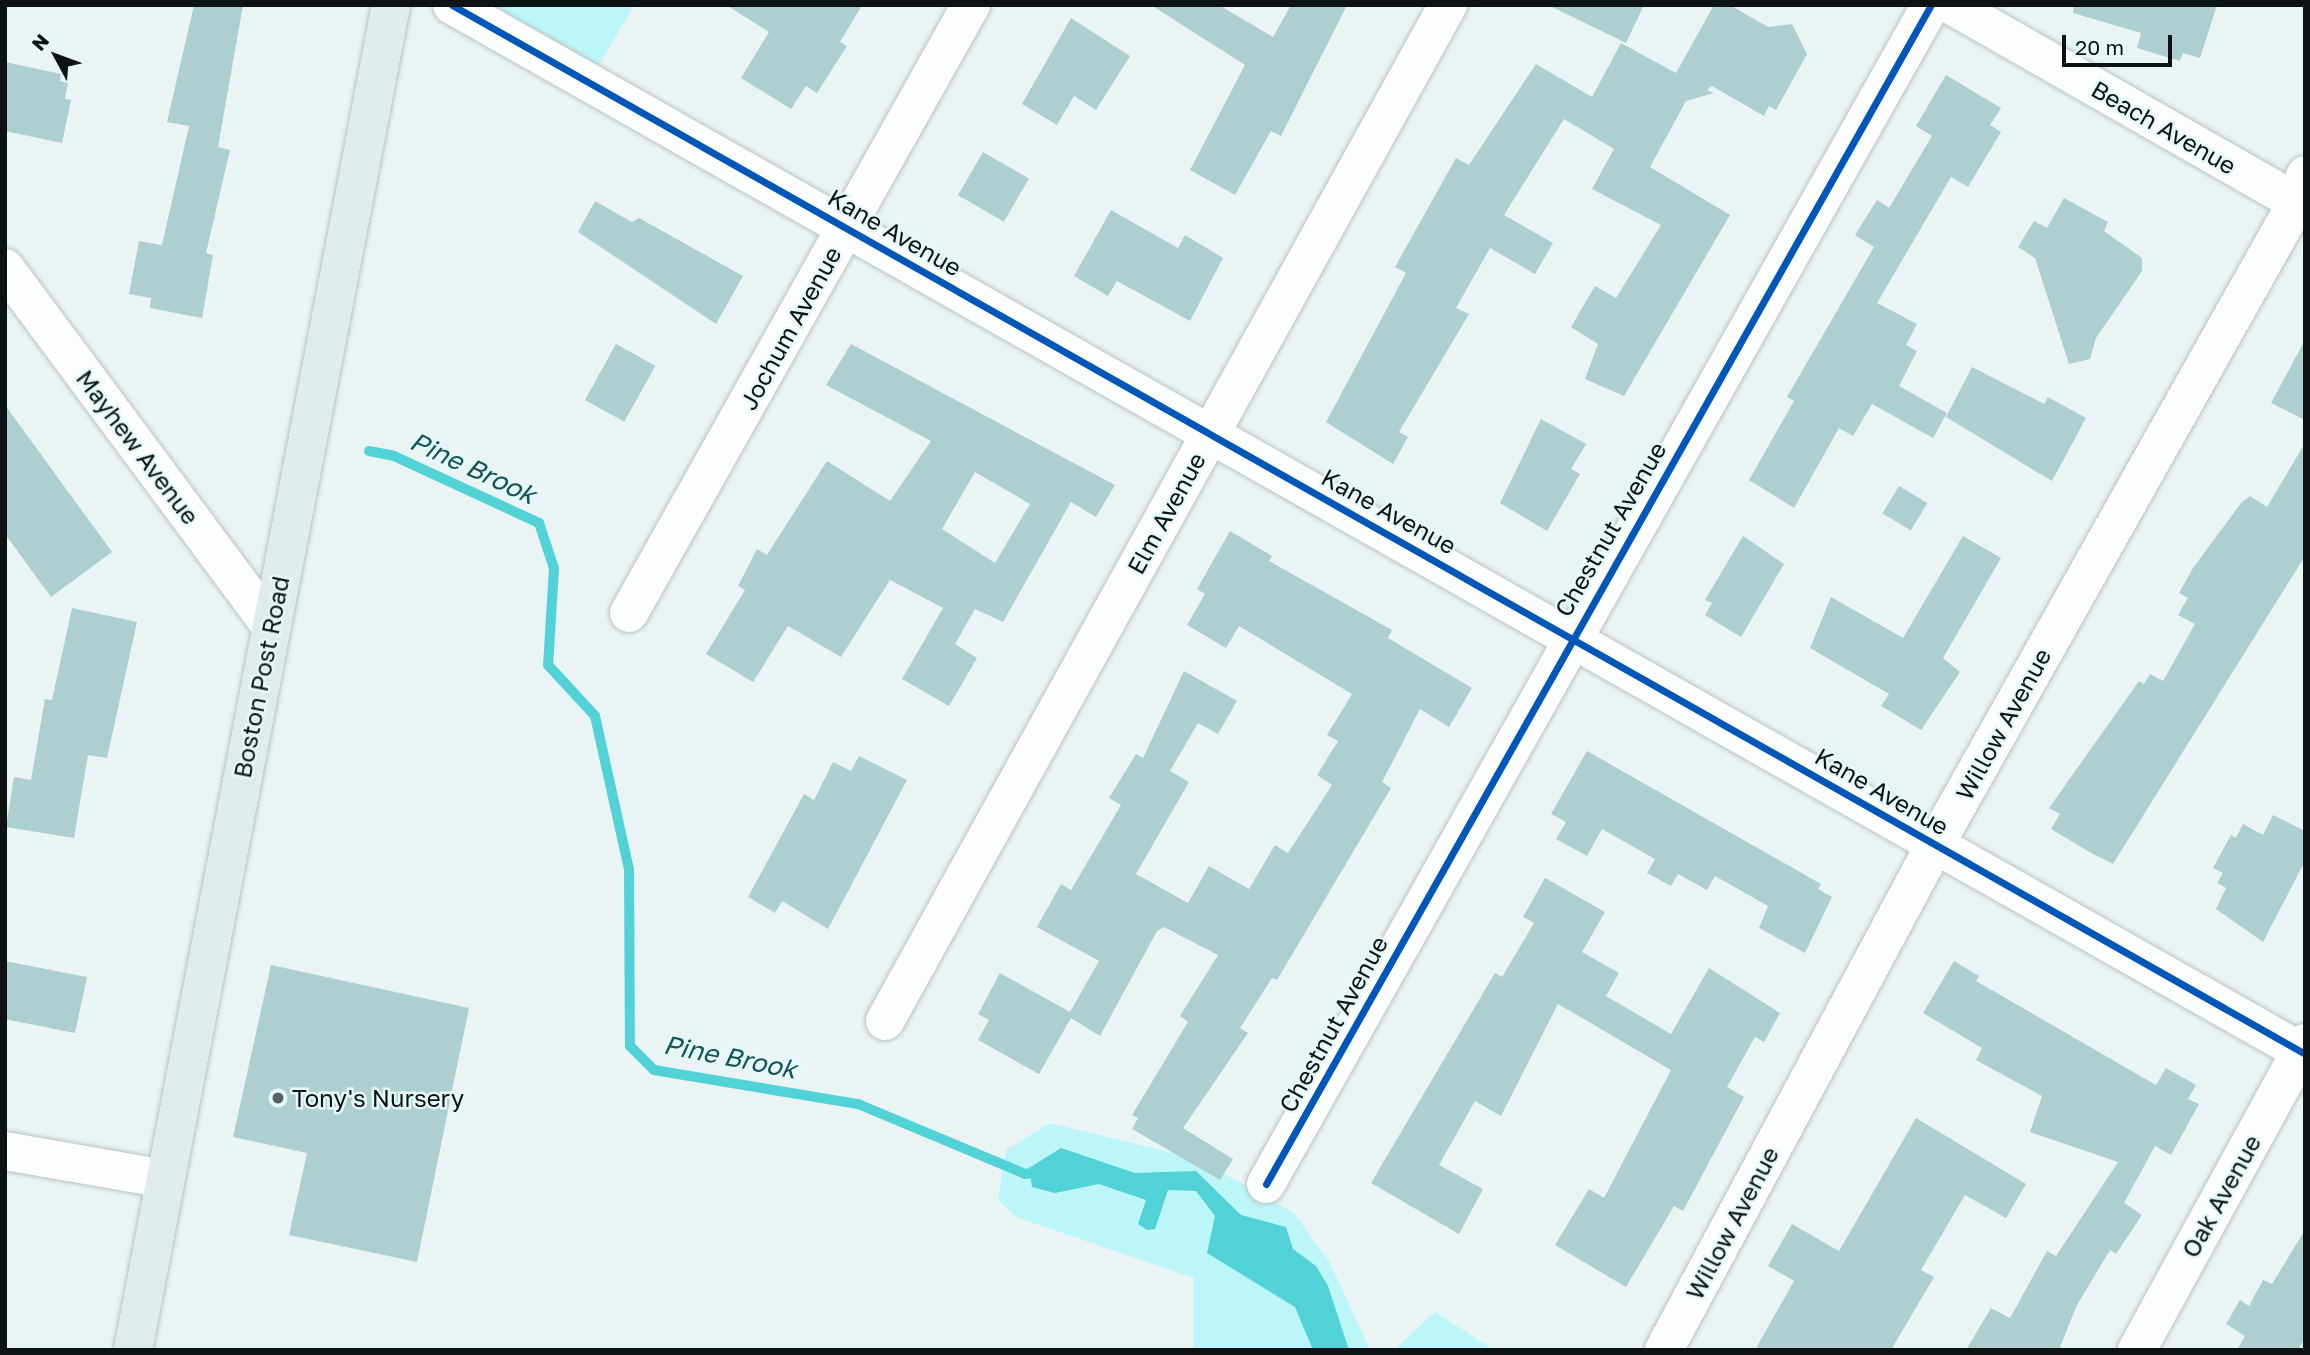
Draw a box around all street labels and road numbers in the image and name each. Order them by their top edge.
street label: Beach Avenue [2087,74,2241,180]
street label: Kane Avenue [823,182,967,282]
street label: Jochum Avenue [733,241,847,415]
street label: Mayhew Avenue [71,364,205,530]
street label: Chestnut Avenue [1548,437,1672,621]
street label: Elm Avenue [1121,447,1211,579]
street label: Kane Avenue [1317,462,1461,560]
street label: Boston Post Road [227,574,295,780]
street label: Willow Avenue [1949,643,2057,805]
street label: Kane Avenue [1810,741,1954,841]
street label: Chestnut Avenue [1273,931,1393,1117]
street label: Oak Avenue [2176,1130,2266,1262]
street label: Willow Avenue [1680,1142,1784,1304]

